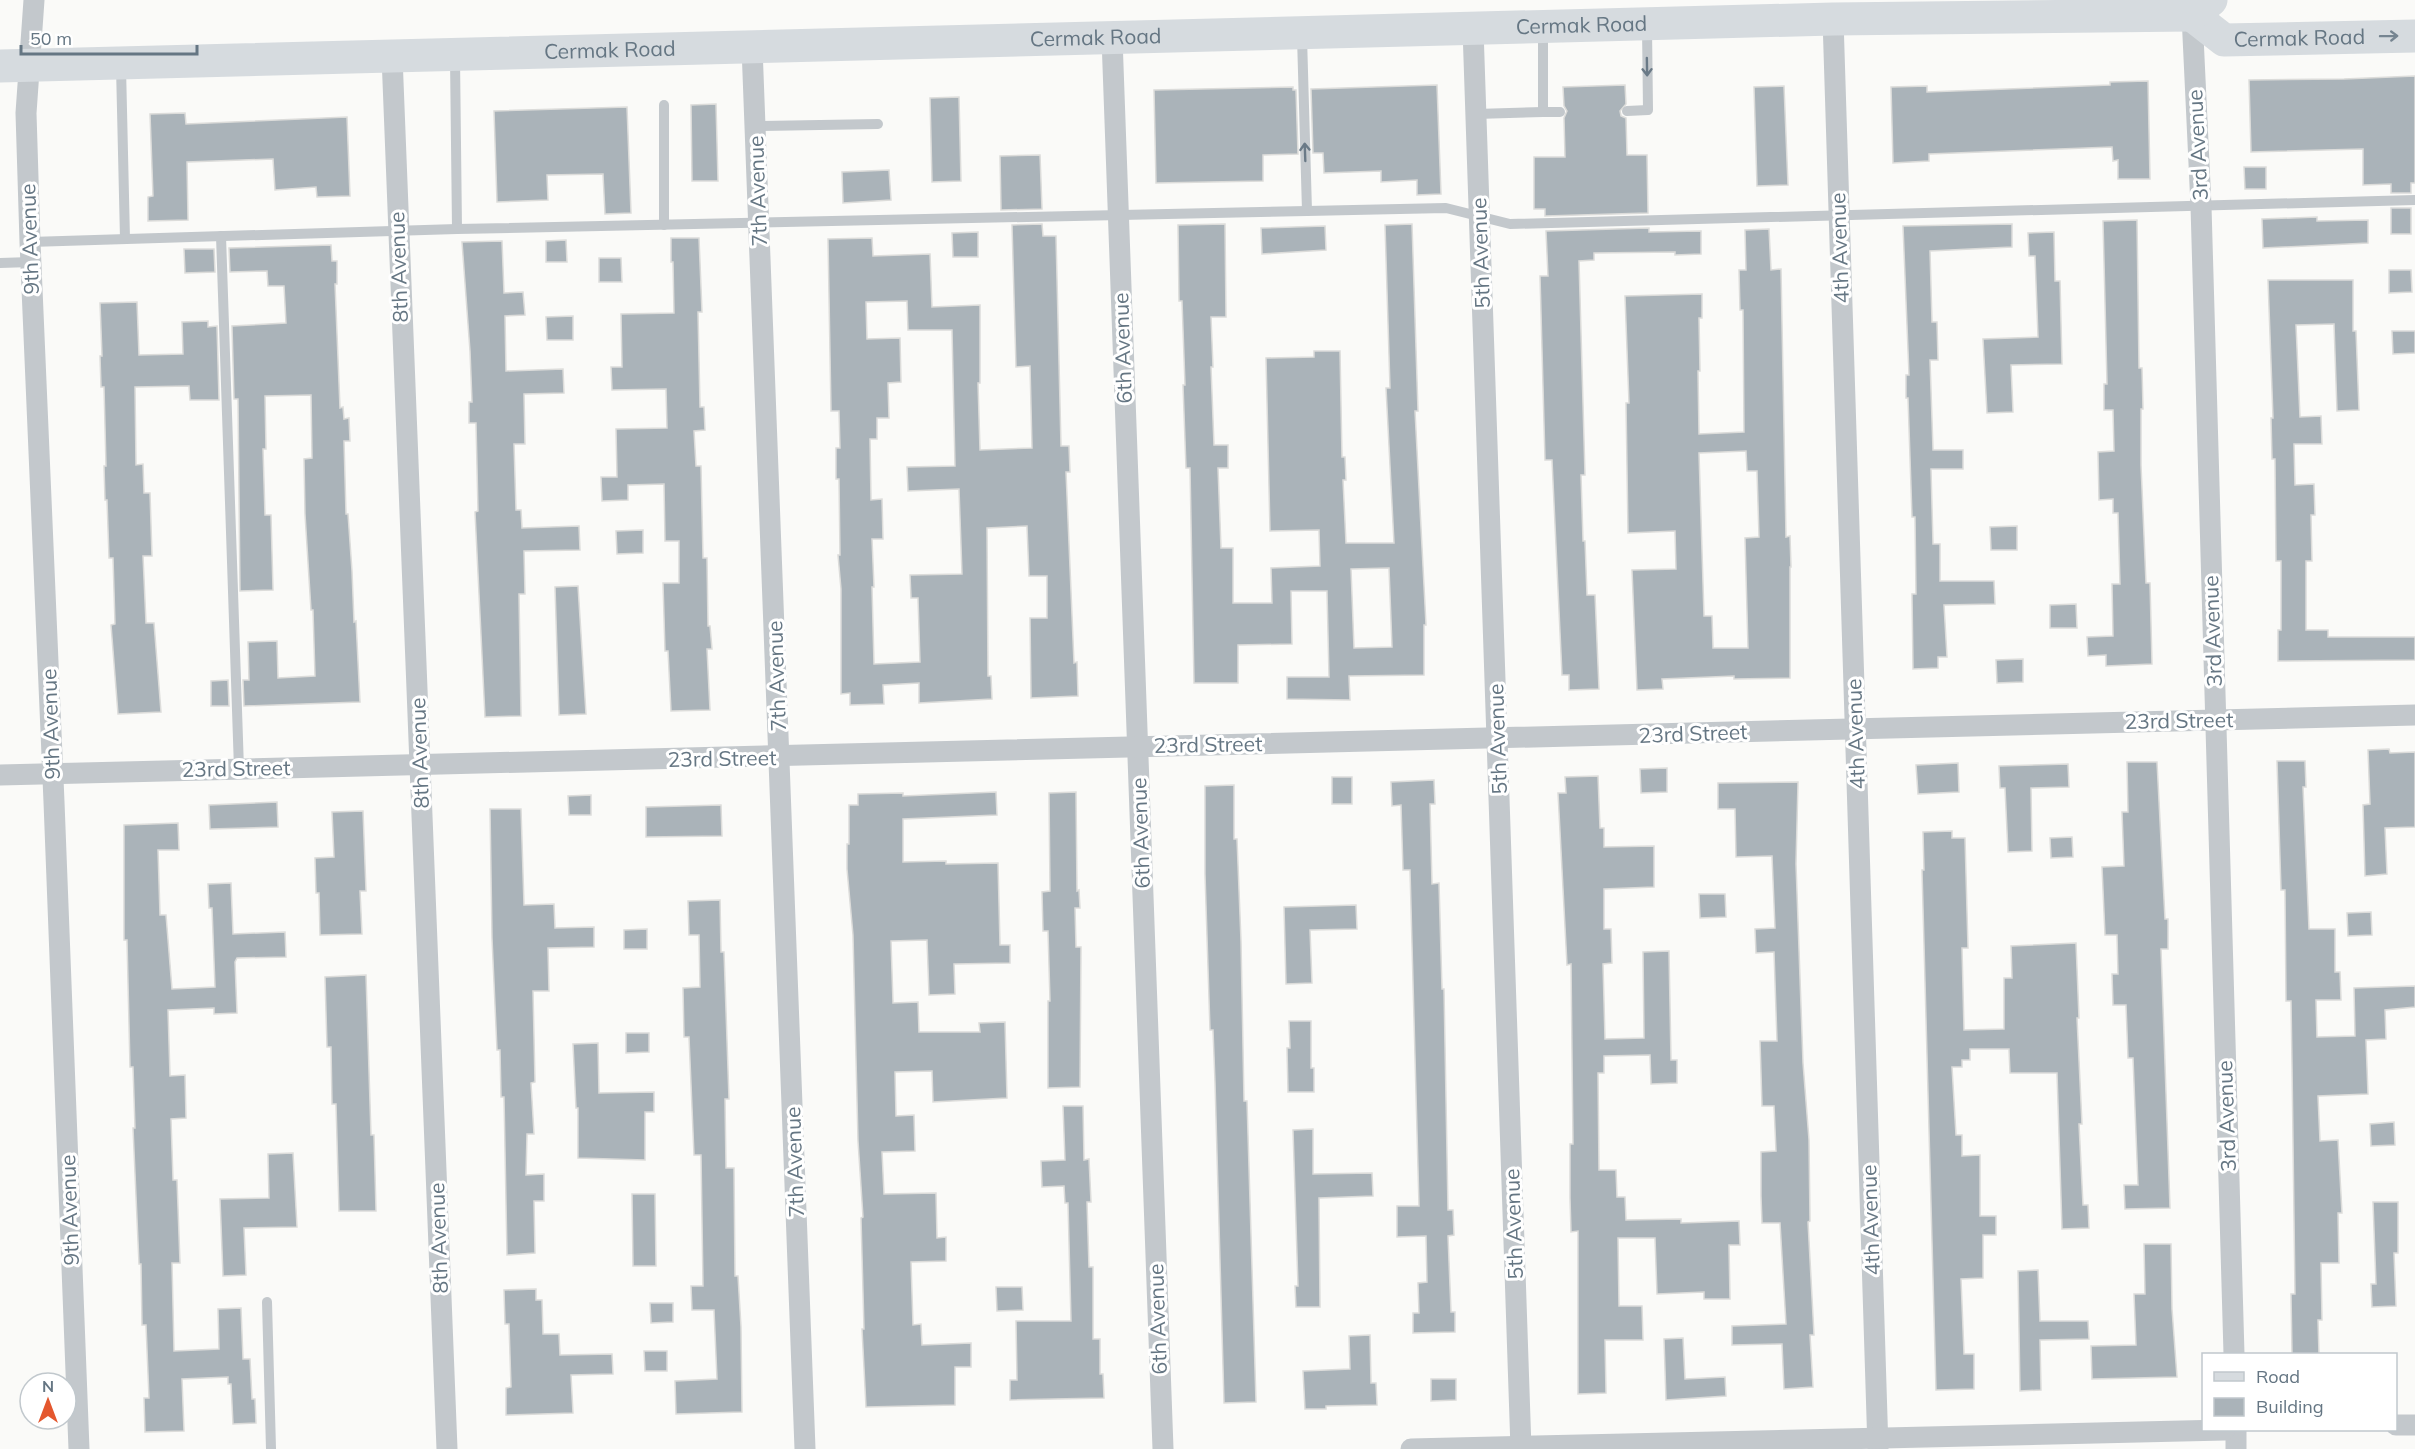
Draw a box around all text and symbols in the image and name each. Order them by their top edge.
street label: Cermak Road [1515,10,1648,39]
scale bar [21,18,196,56]
street label: Cermak Road [1030,22,1162,52]
street label: Cermak Road [2233,23,2365,52]
text: 50 m [30,27,72,50]
one-way arrow [2378,30,2398,42]
street label: Cermak Road [544,35,676,64]
one-way arrow [1641,57,1652,77]
street label: 3rd Avenue [2181,89,2213,201]
street label: 7th Avenue [742,135,772,247]
one-way arrow [1299,143,1311,163]
street label: 9th Avenue [14,183,44,295]
street label: 4th Avenue [1824,192,1854,304]
street label: 5th Avenue [1465,197,1495,309]
street label: 8th Avenue [383,211,413,323]
street label: 6th Avenue [1107,292,1137,404]
street label: 3rd Avenue [2197,575,2227,687]
street label: 7th Avenue [761,620,791,732]
street label: 9th Avenue [35,668,65,780]
street label: 4th Avenue [1840,678,1870,790]
street label: 5th Avenue [1482,683,1512,795]
street label: 8th Avenue [404,697,434,809]
street label: 23rd Street [2124,706,2234,734]
street label: 23rd Street [1638,718,1748,748]
street label: 23rd Street [1153,730,1263,758]
street label: 23rd Street [667,744,777,772]
street label: 23rd Street [181,754,291,782]
street label: 6th Avenue [1125,777,1155,889]
street label: 3rd Avenue [2211,1060,2241,1172]
street label: 7th Avenue [779,1106,809,1218]
street label: 9th Avenue [54,1154,84,1266]
street label: 4th Avenue [1855,1164,1885,1276]
street label: 5th Avenue [1498,1168,1528,1280]
street label: 8th Avenue [423,1182,453,1294]
street label: 6th Avenue [1142,1263,1172,1375]
legend [2202,1353,2397,1431]
text: Road [2256,1365,2300,1388]
north arrow [18,1371,78,1431]
text: N [42,1376,54,1396]
text: Building [2256,1395,2324,1418]

